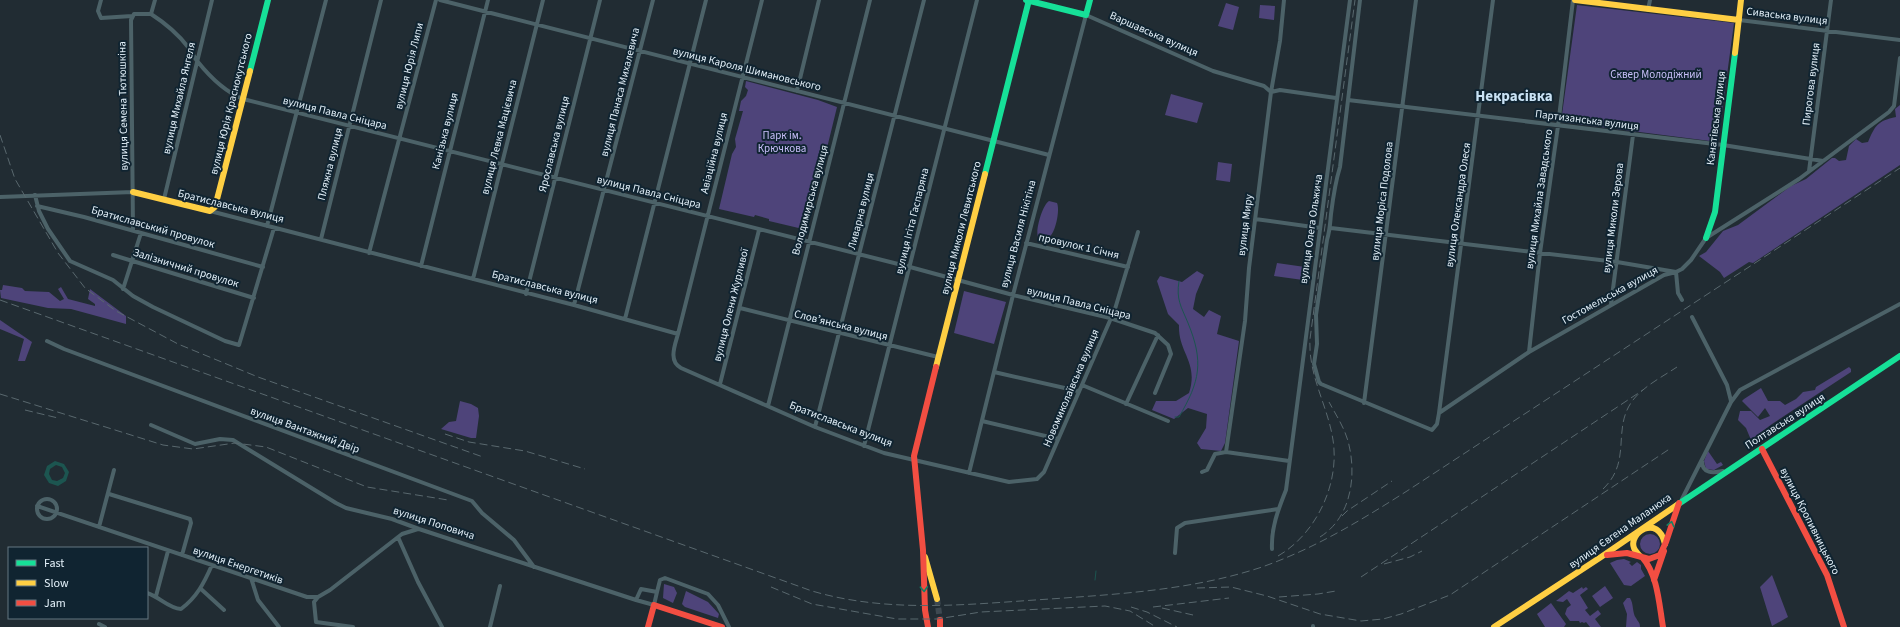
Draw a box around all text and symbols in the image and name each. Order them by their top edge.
street label: Сиваська вулиця [1746,4,1828,28]
street label: Варшавська вулиця [1107,8,1201,60]
street label: вулиця Юрія Липи [391,21,427,111]
street label: вулиця Панаса Михалевича [597,26,643,158]
street label: вулиця Юрія Краснокутського [206,32,256,176]
street label: вулиця Михайла Янгеля [159,40,199,156]
street label: вулиця Семена Тютюшкіна [114,41,132,171]
street label: Пирогова вулиця [1798,42,1824,126]
street label: вулиця Кароля Шимановського [671,43,823,95]
park label: Сквер Молодіжний [1610,67,1702,82]
street label: Канатівська вулиця [1703,70,1729,166]
street label: вулиця Левка Мацієвича [477,78,521,196]
district label: Некрасівка [1475,86,1553,107]
street label: Канізька вулиця [428,91,462,171]
street label: вулиця Павла Сніцара [281,93,389,133]
street label: Ярославська вулиця [535,94,573,194]
street label: Партизанська вулиця [1534,106,1640,134]
street label: Авіаційна вулиця [697,111,731,195]
street label: Пляжна вулиця [314,126,346,202]
park label: Парк ім. Крючкова [758,128,806,156]
street label: вулиця Михайла Завадського [1522,128,1556,270]
street label: вулиця Моріса Подолова [1367,141,1397,261]
street label: вулиця Олександра Олеся [1442,142,1474,268]
street label: Володимирська вулиця [788,143,832,257]
street label: вулиця Миколи Левитського [937,160,985,296]
street label: вулиця Миколи Зерова [1599,162,1627,274]
street label: вулиця Ігіта Гаспаряна [891,166,933,276]
street label: Ливарна вулиця [844,171,878,251]
street label: вулиця Павла Сніцара [595,172,703,212]
street label: вулиця Олега Ольжича [1296,173,1326,285]
street label: вулиця Василя Нікітіна [996,178,1040,290]
street label: Братиславська вулиця [176,186,286,226]
street label: вулиця Миру [1234,193,1256,257]
street label: Братиславський провулок [90,202,217,252]
street label: провулок 1 Січня [1037,229,1121,263]
street label: Залізничний провулок [131,245,241,291]
street label: вулиця Олени Журливої [710,246,752,363]
street label: Гостомельська вулиця [1559,262,1661,328]
street label: Братиславська вулиця [490,267,600,307]
street label: вулиця Павла Сніцара [1025,283,1133,323]
street label: Словʼянська вулиця [793,306,889,344]
street label: Новомиколаївська вулиця [1039,327,1103,449]
street label: Полтавська вулиця [1742,389,1828,453]
street label: Братиславська вулиця [787,397,895,451]
street label: вулиця Вантажний Двір [248,403,362,457]
street label: вулиця Кропивницького [1776,465,1844,577]
street label: вулиця Євгена Маланюка [1566,490,1674,572]
street label: вулиця Поповича [391,503,477,543]
one-way arrow [1666,521,1675,528]
street label: вулиця Енергетиків [191,543,286,588]
legend [8,547,148,619]
text: Fast [44,555,64,572]
text: Slow [44,575,69,592]
one-way arrow [920,586,929,592]
text: Jam [44,595,66,612]

